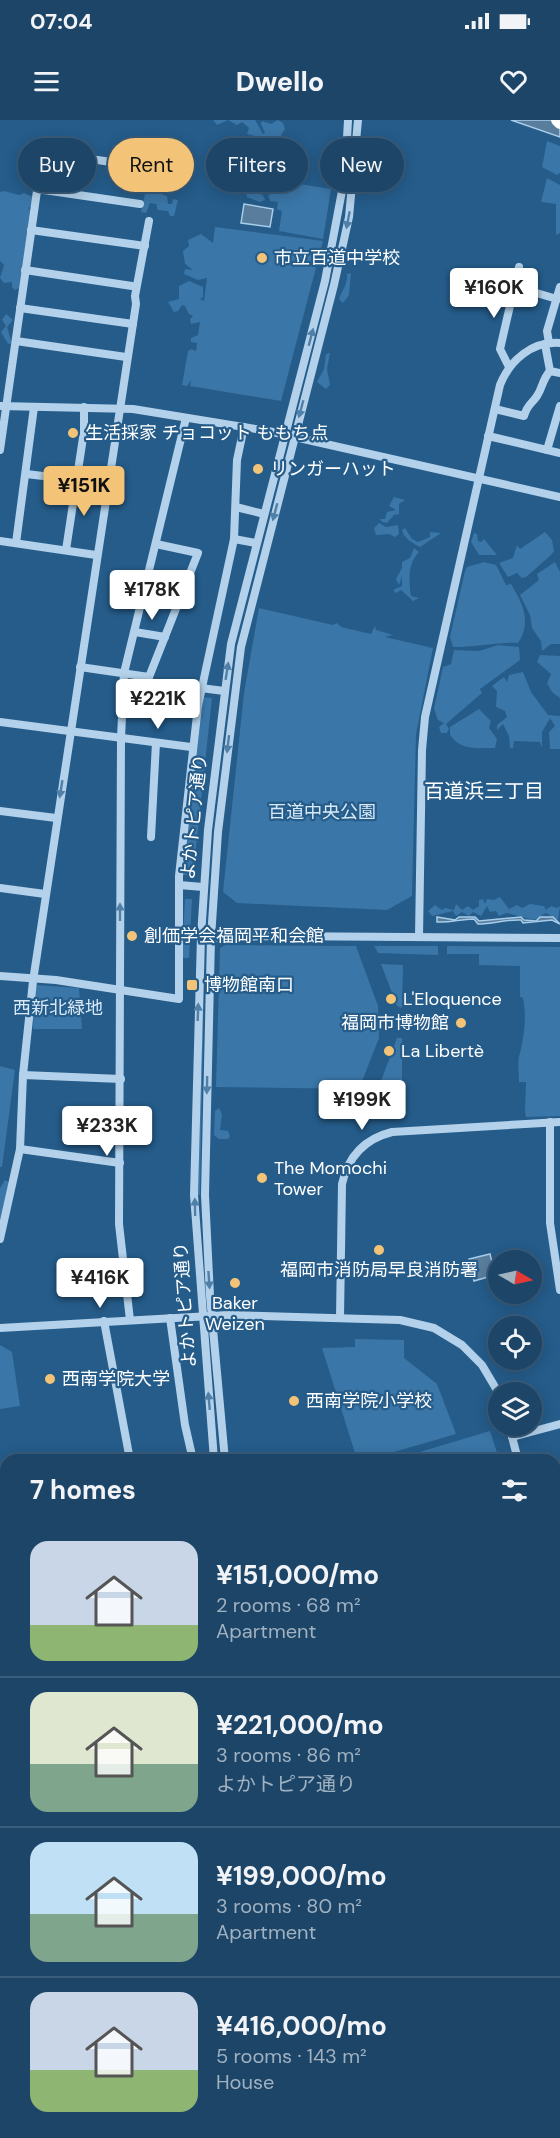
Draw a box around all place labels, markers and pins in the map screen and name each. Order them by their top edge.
place label: 市立百道中学校 [274,246,400,270]
marker: 市立百道中学校 [255,251,269,265]
pin: ¥160K [452,268,536,319]
place label: 生活採家 チョコット ももち点 [85,421,329,445]
marker: 生活採家 チョコット ももち点 [66,426,80,440]
place label: リンガーハット [270,457,396,481]
marker: リンガーハット [251,462,265,476]
pin: ¥151K [42,466,126,517]
pin: ¥178K [110,570,194,621]
pin: ¥221K [116,679,200,730]
place label: 創価学会福岡平和会館 [144,924,324,948]
marker: 創価学会福岡平和会館 [125,929,139,943]
place label: 博物館南口 [204,973,294,997]
marker: 博物館南口 [185,978,199,992]
place label: L'Eloquence [403,987,502,1011]
marker: L'Eloquence [384,992,398,1006]
place label: 福岡市博物館 [341,1011,449,1035]
marker: 福岡市博物館 [454,1016,468,1030]
place label: La Libertè [401,1039,484,1063]
marker: La Libertè [382,1044,396,1058]
pin: ¥199K [320,1080,404,1131]
pin: ¥233K [65,1106,149,1157]
place label: The Momochi Tower [274,1156,387,1201]
marker: The Momochi Tower [255,1171,269,1185]
marker: 福岡市消防局早良消防署 [372,1243,386,1257]
pin: ¥416K [58,1258,142,1309]
place label: 福岡市消防局早良消防署 [280,1258,478,1282]
marker: Baker Weizen [228,1276,242,1290]
place label: Baker Weizen [205,1291,265,1336]
place label: 西南学院大学 [62,1367,170,1391]
marker: 西南学院大学 [43,1372,57,1386]
place label: 西南学院小学校 [306,1389,432,1413]
marker: 西南学院小学校 [287,1394,301,1408]

